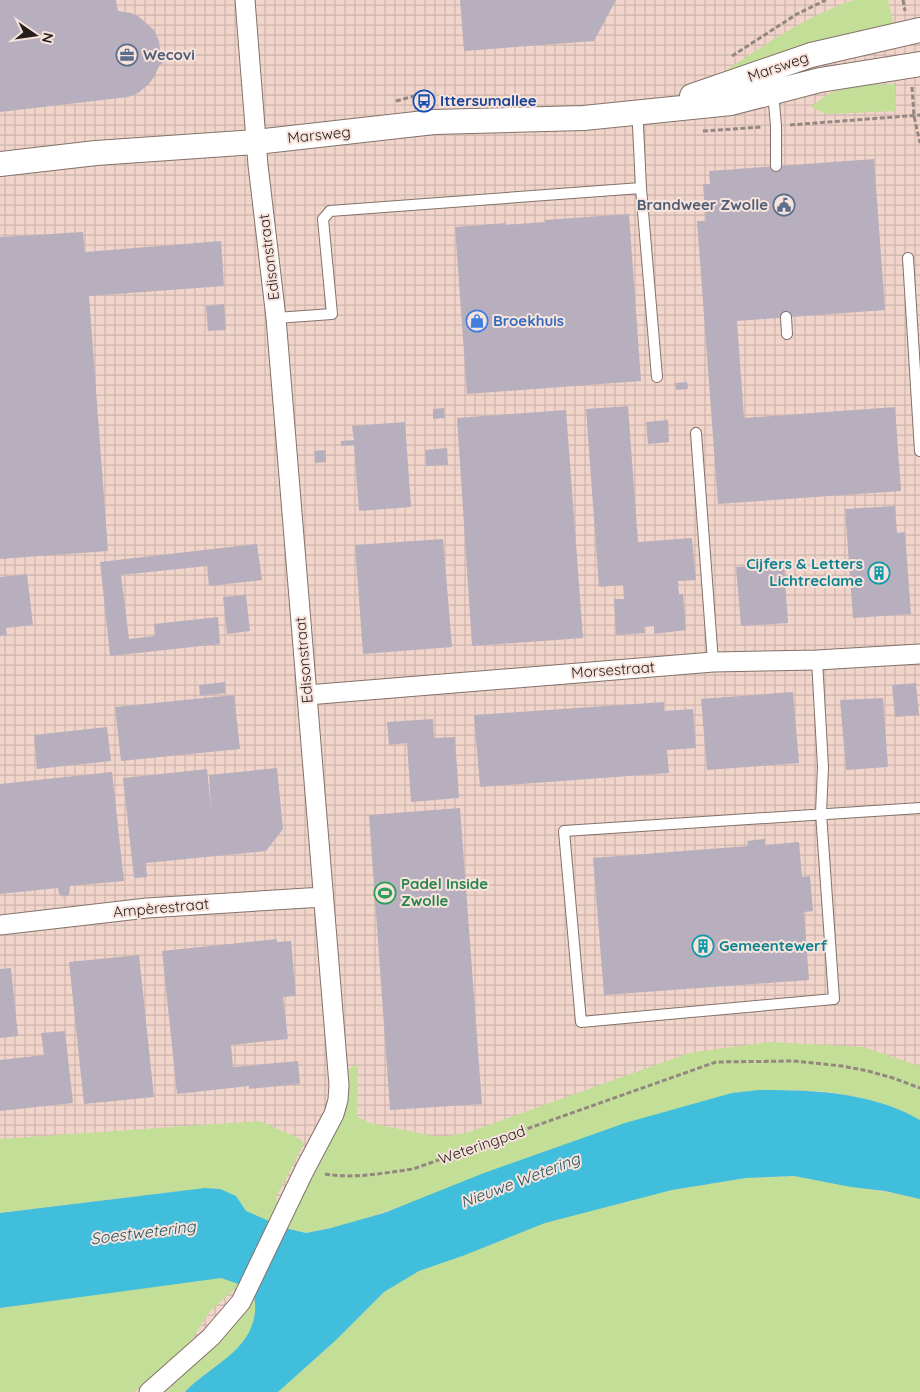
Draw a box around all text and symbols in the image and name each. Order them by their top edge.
north arrow [10,10,60,60]
text: N [38,31,58,45]
office icon: Wecovi [115,43,139,67]
place label: Wecovi [143,45,195,64]
street label: Marsweg [745,47,811,86]
bus stop icon: Ittersumallee [412,89,436,113]
place label: Ittersumallee [440,91,537,110]
street label: Marsweg [286,122,351,147]
public building icon: Brandweer Zwolle [772,193,796,217]
place label: Brandweer Zwolle [637,195,768,214]
street label: Edisonstraat [254,213,283,301]
shop icon: Broekhuis [465,309,489,333]
place label: Broekhuis [493,311,564,330]
place label: Cijfers & Letters Lichtreclame [746,554,863,590]
building icon: Cijfers & Letters Lichtreclame [867,561,891,585]
street label: Edisonstraat [290,616,317,704]
street label: Morsestraat [570,657,655,682]
place label: Padel Inside Zwolle [401,874,488,910]
sports icon: Padel Inside Zwolle [373,881,397,905]
street label: Ampèrestraat [112,894,210,921]
building icon: Gemeentewerf [691,934,715,958]
place label: Gemeentewerf [719,936,828,955]
street label: Weteringpad [436,1121,528,1168]
water label: Nieuwe Wetering [458,1148,583,1212]
water label: Soestwetering [89,1216,198,1248]

